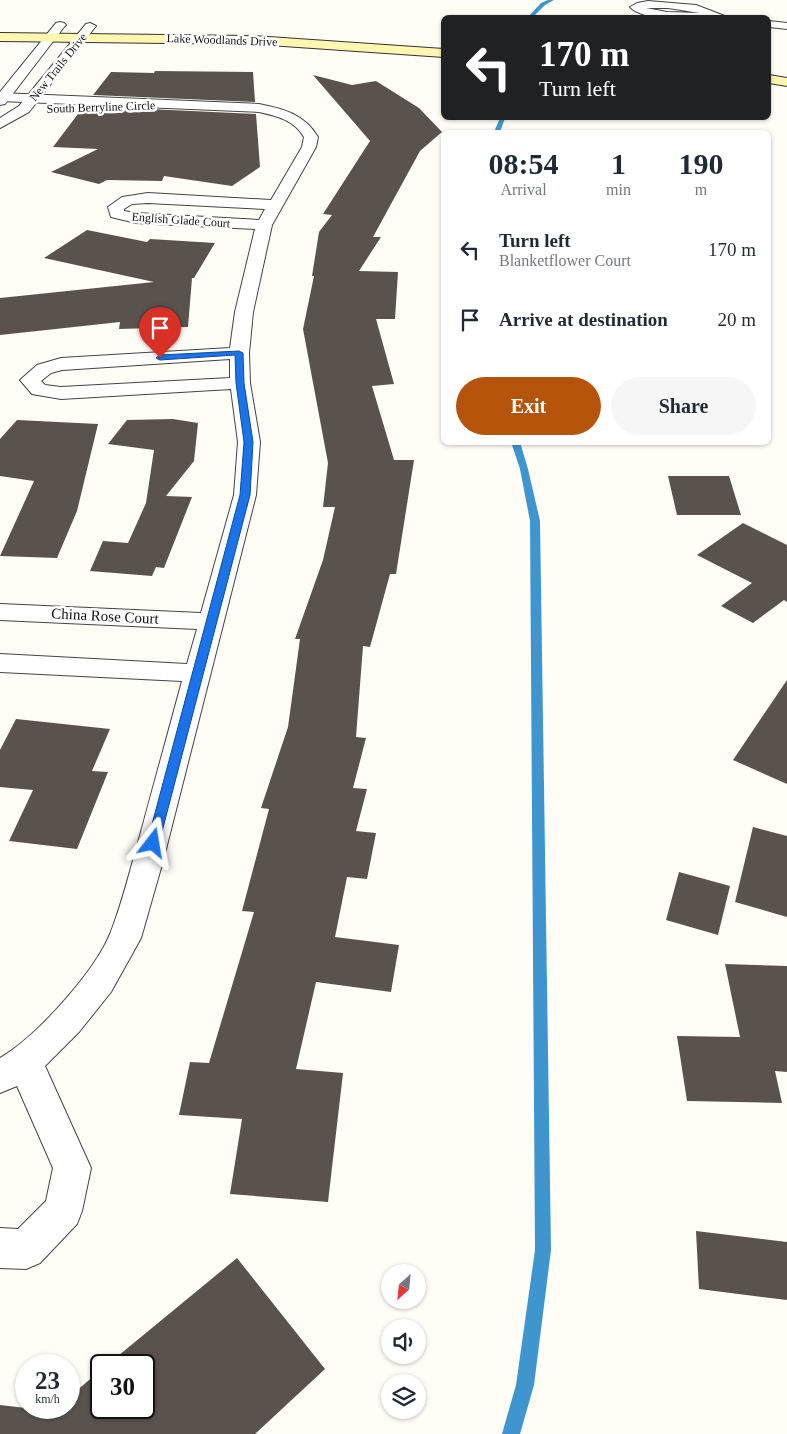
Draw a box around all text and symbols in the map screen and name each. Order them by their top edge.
street label: New Trails Drive [26,30,90,104]
street label: Lake Woodlands Drive [166,31,278,49]
icon: left [456,35,521,100]
text: 170 m [539,35,629,74]
text: Turn left [539,76,616,101]
street label: South Berryline Circle [46,98,156,116]
text: 08:54 [489,147,559,180]
text: 1 [611,147,626,180]
text: 190 [678,147,723,180]
text: Arrival [500,181,547,198]
text: min [606,181,631,198]
text: m [695,181,707,198]
street label: English Glade Court [131,210,231,230]
text: Turn left [499,230,571,251]
icon: left [456,236,484,264]
text: 170 m [708,239,756,260]
text: Blanketflower Court [499,252,631,269]
icon: arrive [456,306,484,334]
pin [139,307,181,358]
text: Arrive at destination [499,309,668,330]
text: 20 m [717,309,756,330]
icon: arrive [146,314,174,342]
button: Exit [456,377,601,435]
button: Share [611,377,756,435]
street label: China Rose Court [51,605,160,627]
position arrow [126,816,178,868]
north arrow [381,1264,426,1309]
map controls [381,1264,426,1419]
button: sound [381,1319,426,1364]
speed limit sign: 30 [90,1354,155,1419]
text: 23 [35,1367,60,1394]
button: layers [381,1374,426,1419]
text: km/h [35,1392,60,1406]

